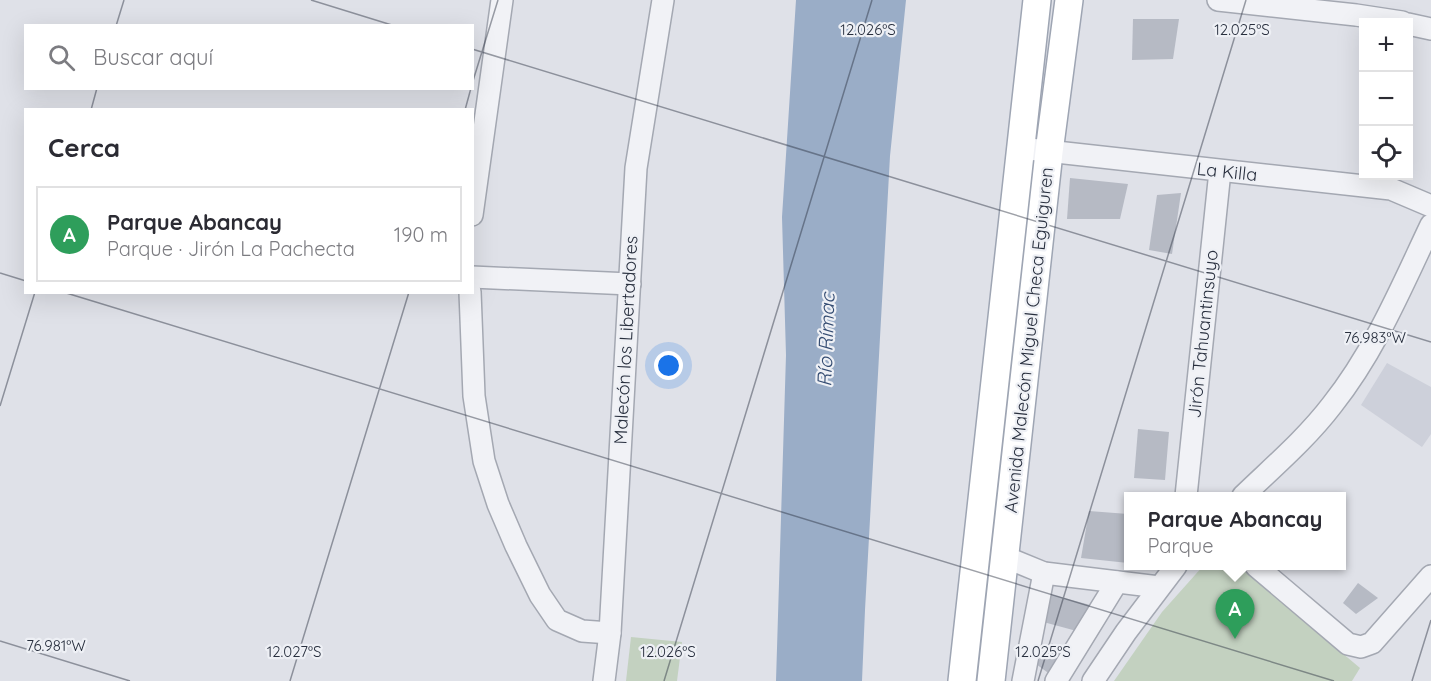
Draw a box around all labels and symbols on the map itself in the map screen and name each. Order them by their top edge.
text: 12.026°S [840,20,896,39]
text: 12.025°S [1214,20,1270,39]
street label: La Killa [1196,157,1258,186]
street label: Avenida Malecón Miguel Checa Eguiguren [999,166,1058,514]
street label: Malecón los Libertadores [609,235,642,445]
street label: Jirón Tahuantinsuyo [1182,249,1223,419]
water label: Río Rímac [811,291,840,387]
text: 76.983°W [1344,328,1406,347]
your location [654,351,683,380]
pin: A [1216,590,1254,639]
text: 76.981°W [26,636,86,655]
text: 12.027°S [267,642,321,661]
text: 12.026°S [640,642,696,661]
text: 12.025°S [1015,642,1071,661]

